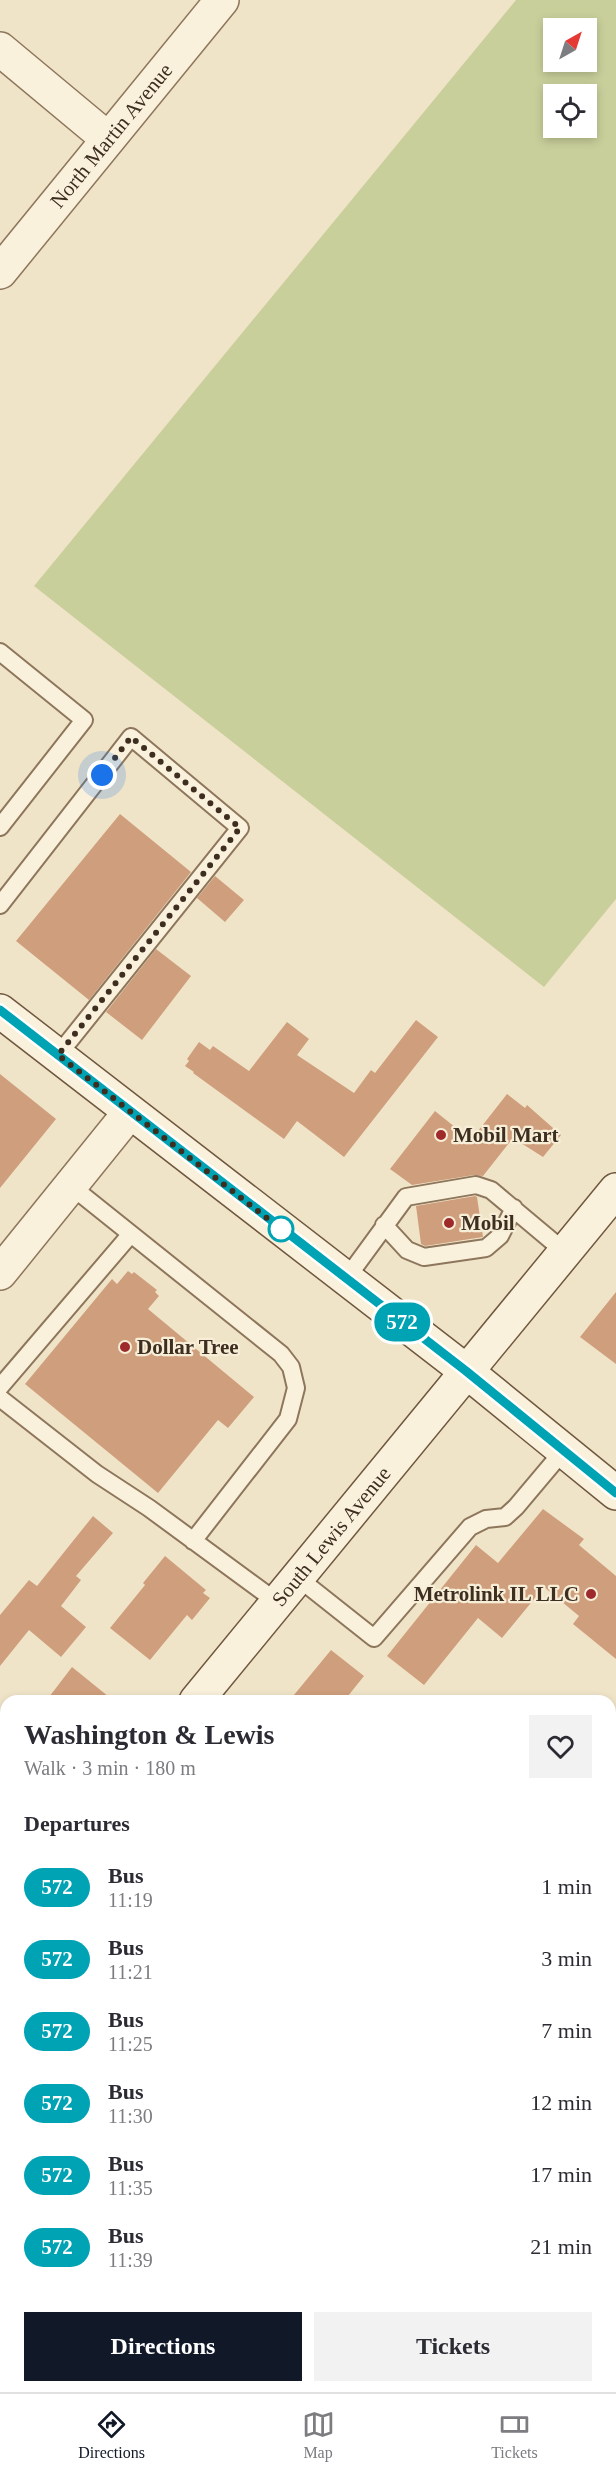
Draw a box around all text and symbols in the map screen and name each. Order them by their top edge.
north arrow [543,18,597,72]
map controls [543,18,597,138]
street label: North Martin Avenue [45,59,177,213]
button: locate [543,84,597,138]
your location [87,760,117,790]
place label: Mobil Mart [453,1123,559,1147]
marker: Mobil Mart [434,1128,448,1142]
place label: Mobil [461,1211,515,1235]
unlabelled marker [268,1216,294,1242]
marker: Mobil [442,1216,456,1230]
line badge: 572 [368,1302,436,1342]
text: 572 [386,1310,418,1334]
place label: Dollar Tree [137,1335,239,1359]
marker: Dollar Tree [118,1340,132,1354]
street label: South Lewis Avenue [267,1462,396,1611]
place label: Metrolink IL LLC [414,1582,579,1606]
marker: Metrolink IL LLC [584,1587,598,1601]
button: heart [529,1715,592,1778]
text: Washington & Lewis [24,1719,275,1750]
text: Walk · 3 min · 180 m [24,1757,196,1779]
text: Departures [24,1811,130,1836]
text: Bus [108,1863,143,1888]
text: 1 min [541,1874,592,1899]
text: 572 [41,1875,73,1899]
text: 11:19 [108,1889,153,1911]
text: Bus [108,1935,143,1960]
text: 3 min [541,1946,592,1971]
text: 572 [41,1947,73,1971]
text: 11:21 [108,1961,153,1983]
text: Bus [108,2007,143,2032]
text: 7 min [541,2018,592,2043]
text: 572 [41,2019,73,2043]
text: 11:25 [108,2033,153,2055]
text: Bus [108,2079,143,2104]
text: 12 min [530,2090,592,2115]
text: 572 [41,2091,73,2115]
text: 11:30 [108,2105,153,2127]
text: Bus [108,2151,143,2176]
text: 17 min [530,2162,592,2187]
text: 572 [41,2163,73,2187]
text: 11:35 [108,2177,153,2199]
text: Bus [108,2223,143,2248]
text: 21 min [530,2234,592,2259]
text: 572 [41,2235,73,2259]
text: 11:39 [108,2249,153,2271]
button: Directions [24,2312,302,2381]
button: Tickets [314,2312,592,2381]
tab: Directions [78,2408,145,2462]
tab: Map [302,2408,335,2462]
tab: Tickets [491,2408,538,2462]

